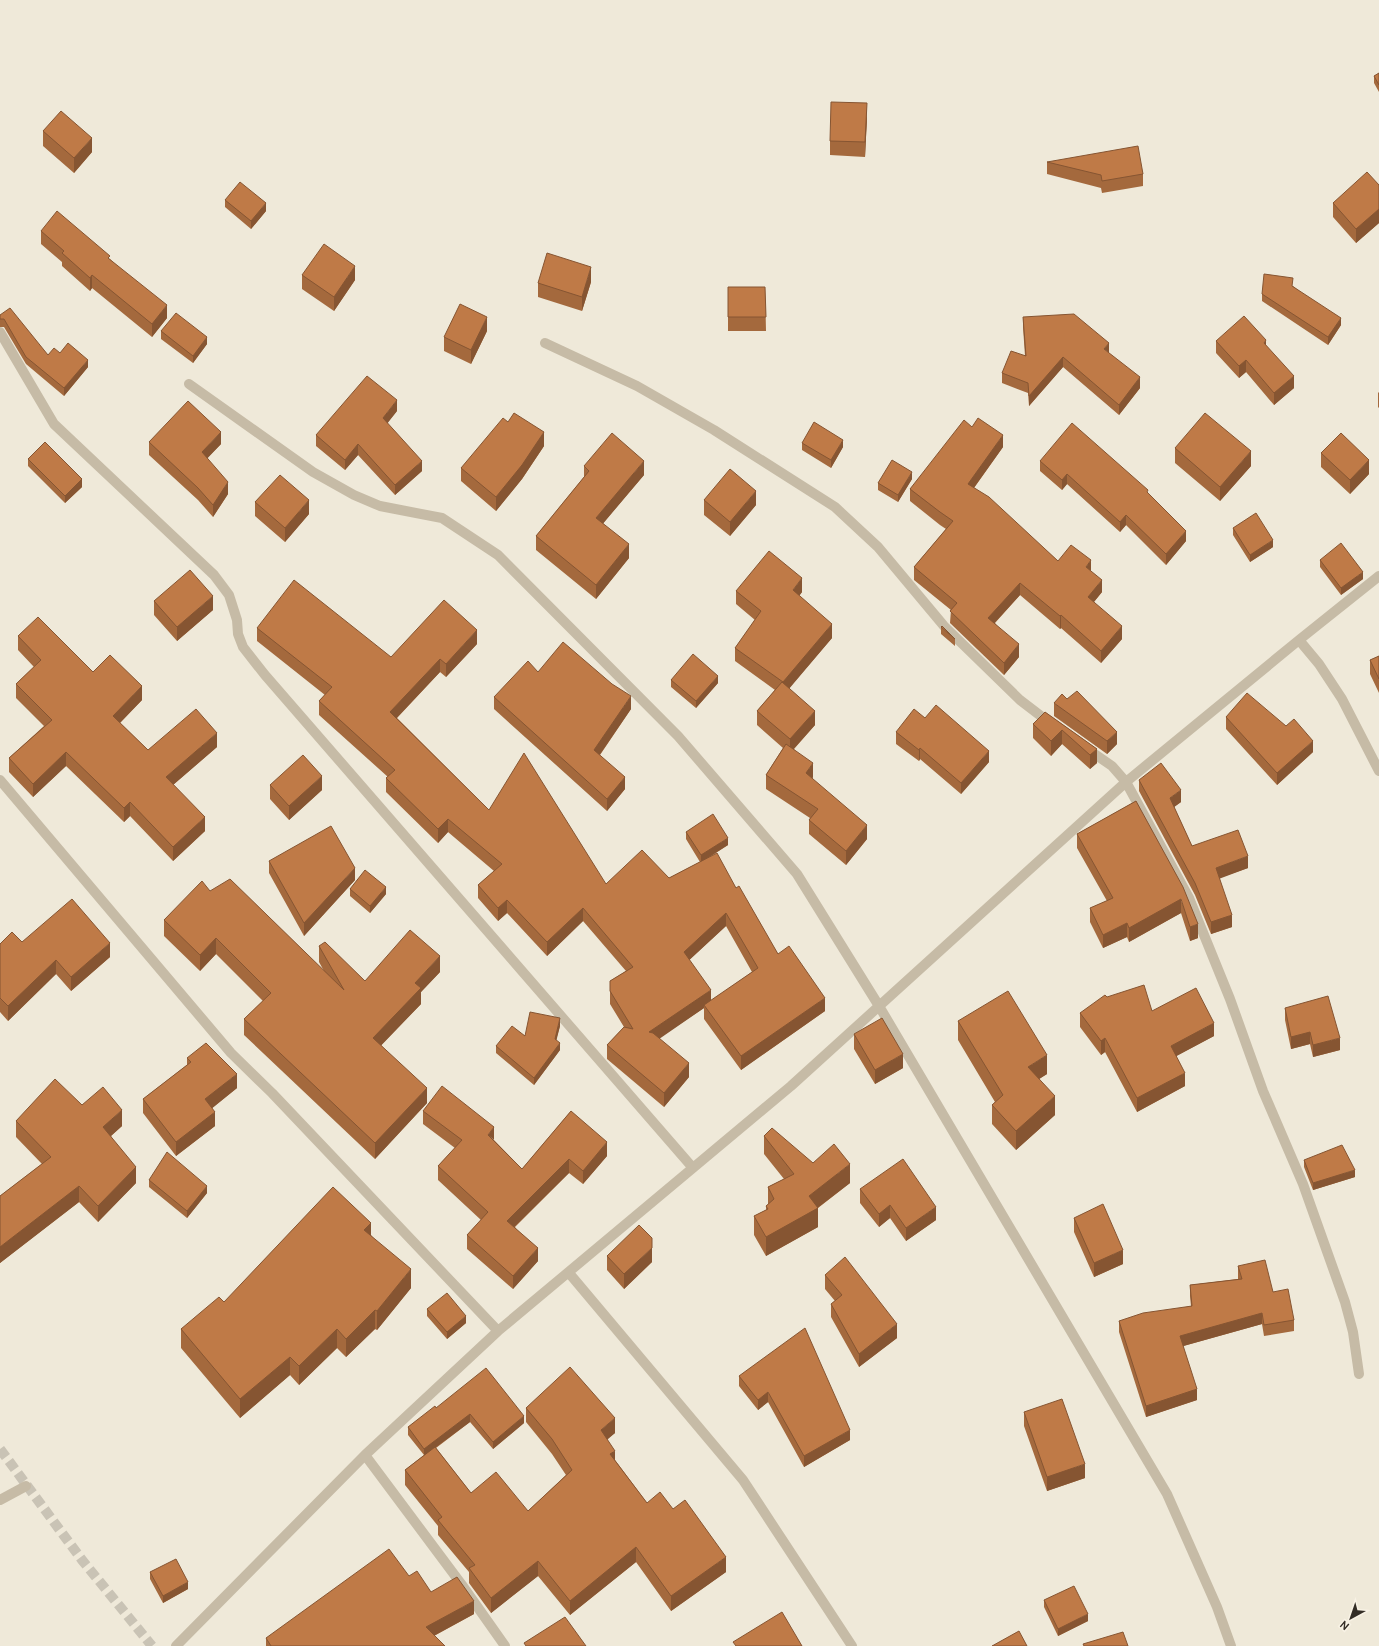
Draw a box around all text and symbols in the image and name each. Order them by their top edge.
north arrow [1331,1598,1371,1638]
text: N [1337,1618,1352,1634]

